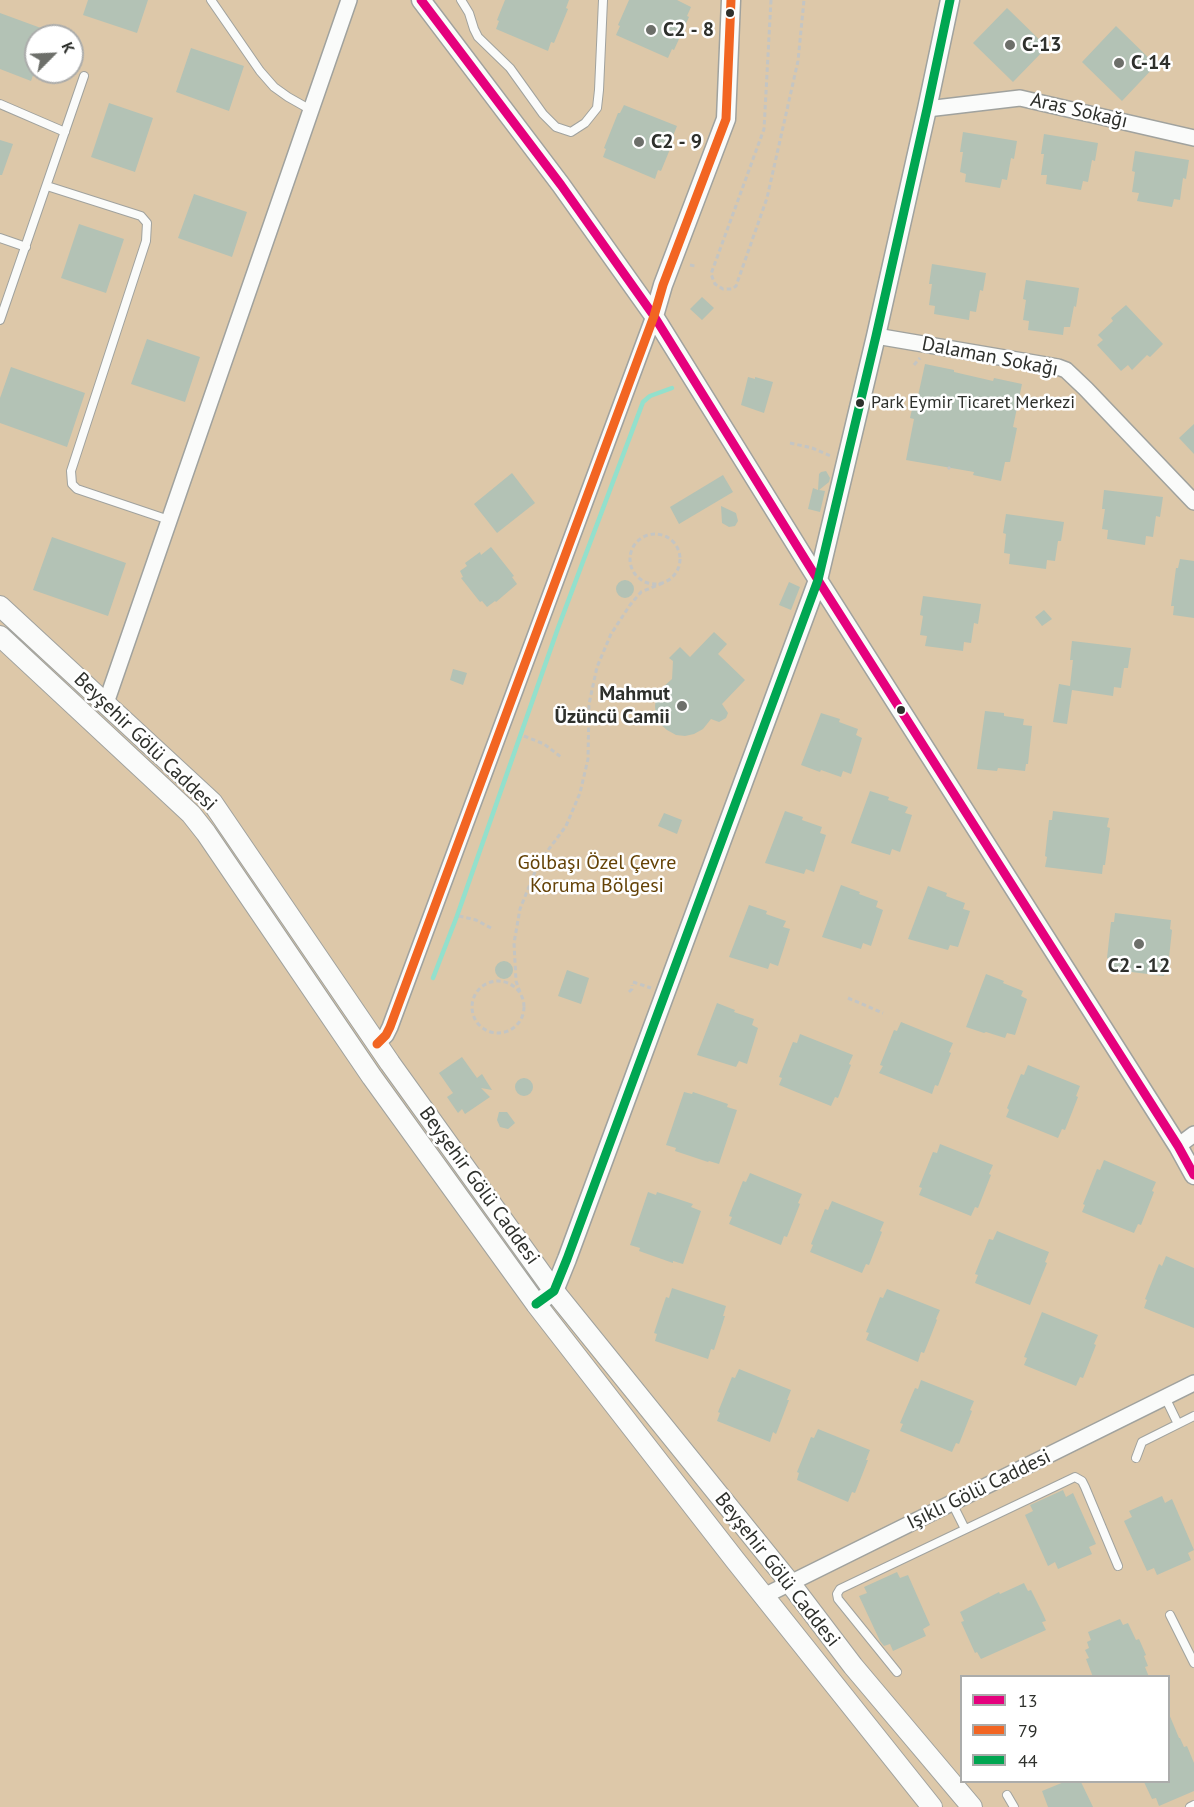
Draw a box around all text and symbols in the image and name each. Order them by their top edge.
unlabelled marker [724,7,736,19]
place label: C2 - 8 [663,18,714,42]
marker: C2 - 8 [644,23,658,37]
north arrow [24,24,84,84]
place label: C-13 [1022,33,1062,57]
marker: C-13 [1003,38,1017,52]
text: K [57,39,80,56]
place label: C-14 [1131,51,1171,75]
marker: C-14 [1112,56,1126,70]
street label: Aras Sokağı [1028,88,1130,134]
place label: C2 - 9 [651,130,702,154]
marker: C2 - 9 [632,135,646,149]
street label: Dalaman Sokağı [920,332,1060,382]
place label: Park Eymir Ticaret Merkezi [871,392,1075,414]
marker: Park Eymir Ticaret Merkezi [854,397,866,409]
street label: Beyşehir Gölü Caddesi [69,668,221,816]
place label: Mahmut Üzüncü Camii [554,682,670,729]
marker: Mahmut Üzüncü Camii [675,699,689,713]
unlabelled marker [895,704,907,716]
park label: Gölbaşı Özel Çevre Koruma Bölgesi [518,851,676,898]
marker: C2 - 12 [1132,937,1146,951]
place label: C2 - 12 [1108,954,1170,978]
street label: Beyşehir Gölü Caddesi [414,1102,544,1270]
street label: Işıklı Gölü Caddesi [903,1445,1055,1535]
street label: Beyşehir Gölü Caddesi [709,1488,845,1652]
legend [960,1675,1170,1783]
text: 13 [1018,1689,1038,1712]
text: 79 [1018,1719,1038,1742]
text: 44 [1018,1749,1038,1772]

